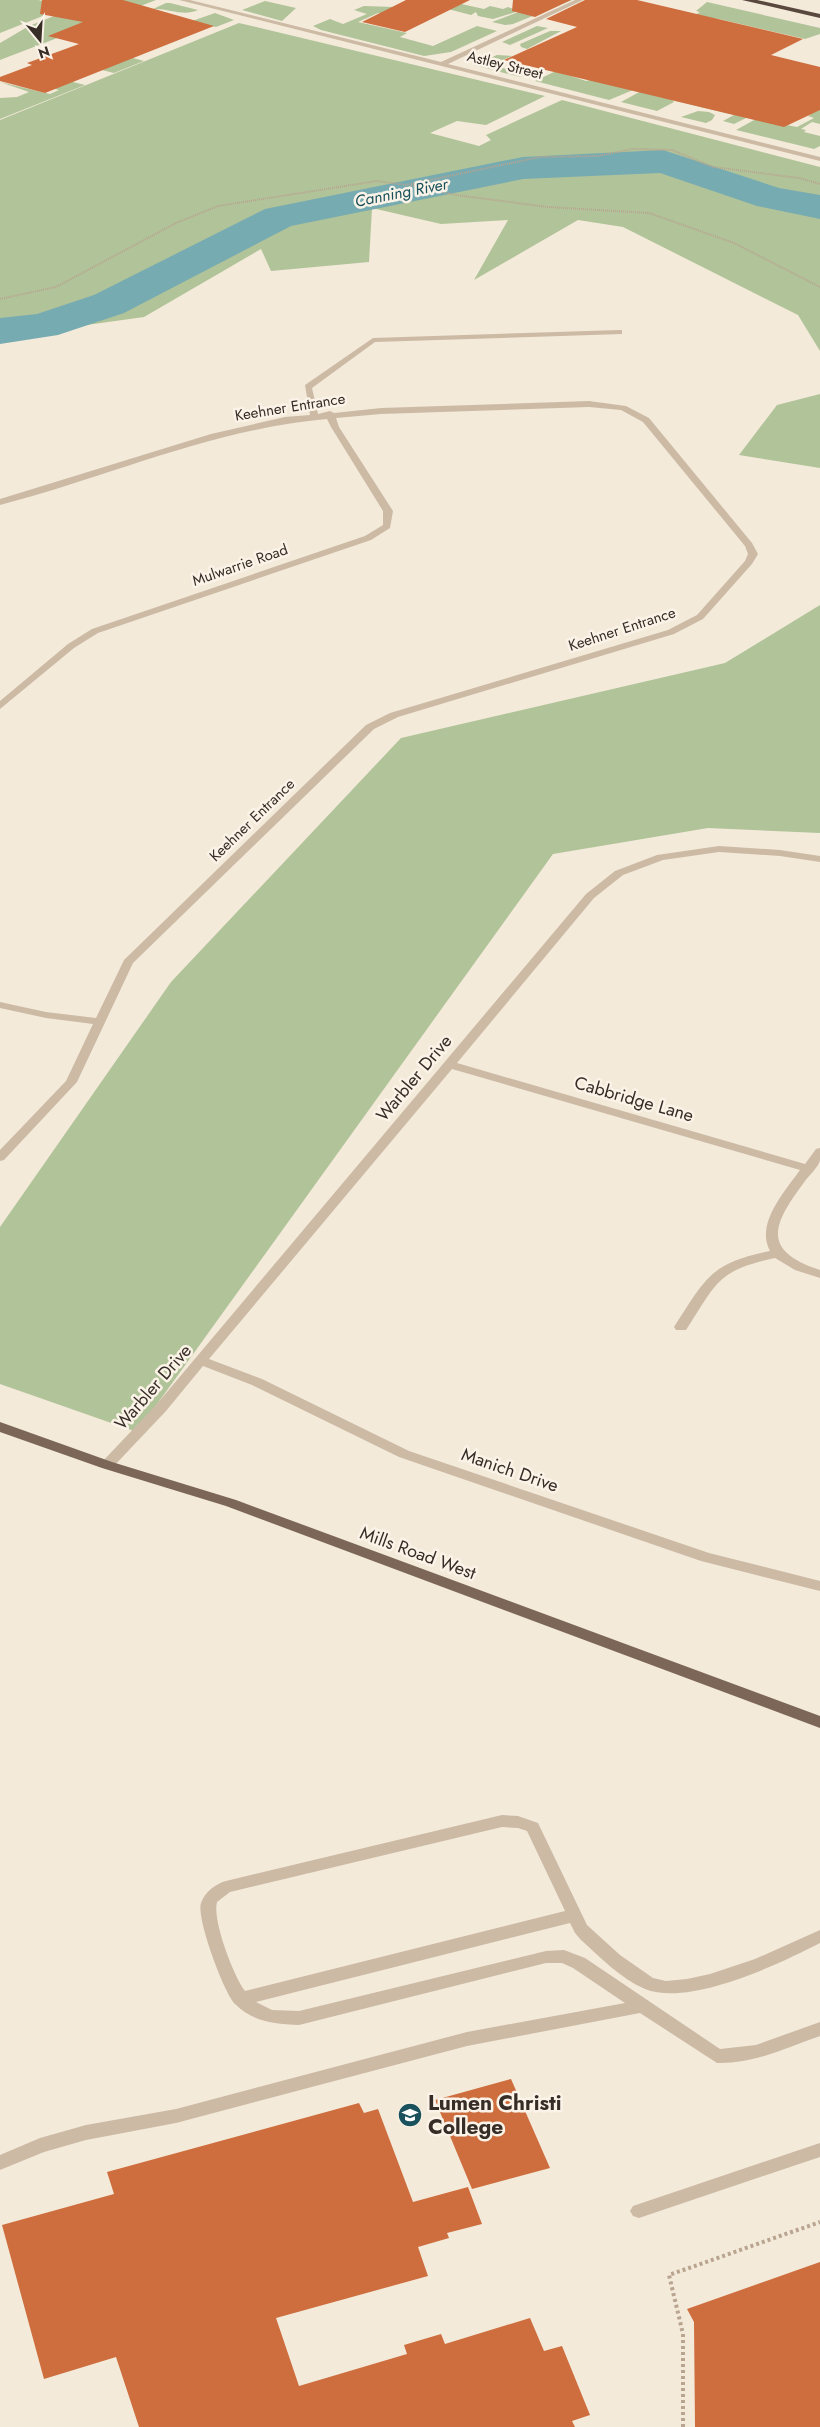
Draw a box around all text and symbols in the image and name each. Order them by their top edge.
north arrow [15,15,65,65]
text: N [36,41,52,64]
street label: Astley Street [465,45,546,85]
water label: Canning River [353,172,451,213]
street label: Keehner Entrance [233,387,347,427]
street label: Mulwarrie Road [189,538,291,592]
street label: Keehner Entrance [566,601,679,657]
street label: Keehner Entrance [204,773,300,867]
street label: Warbler Drive [370,1029,458,1127]
street label: Cabbridge Lane [571,1070,697,1128]
street label: Warbler Drive [108,1338,198,1436]
street label: Manich Drive [458,1441,562,1499]
street label: Mills Road West [356,1520,480,1586]
place label: Lumen Christi College [428,2088,562,2142]
school or university icon: Lumen Christi College [397,2102,423,2128]

